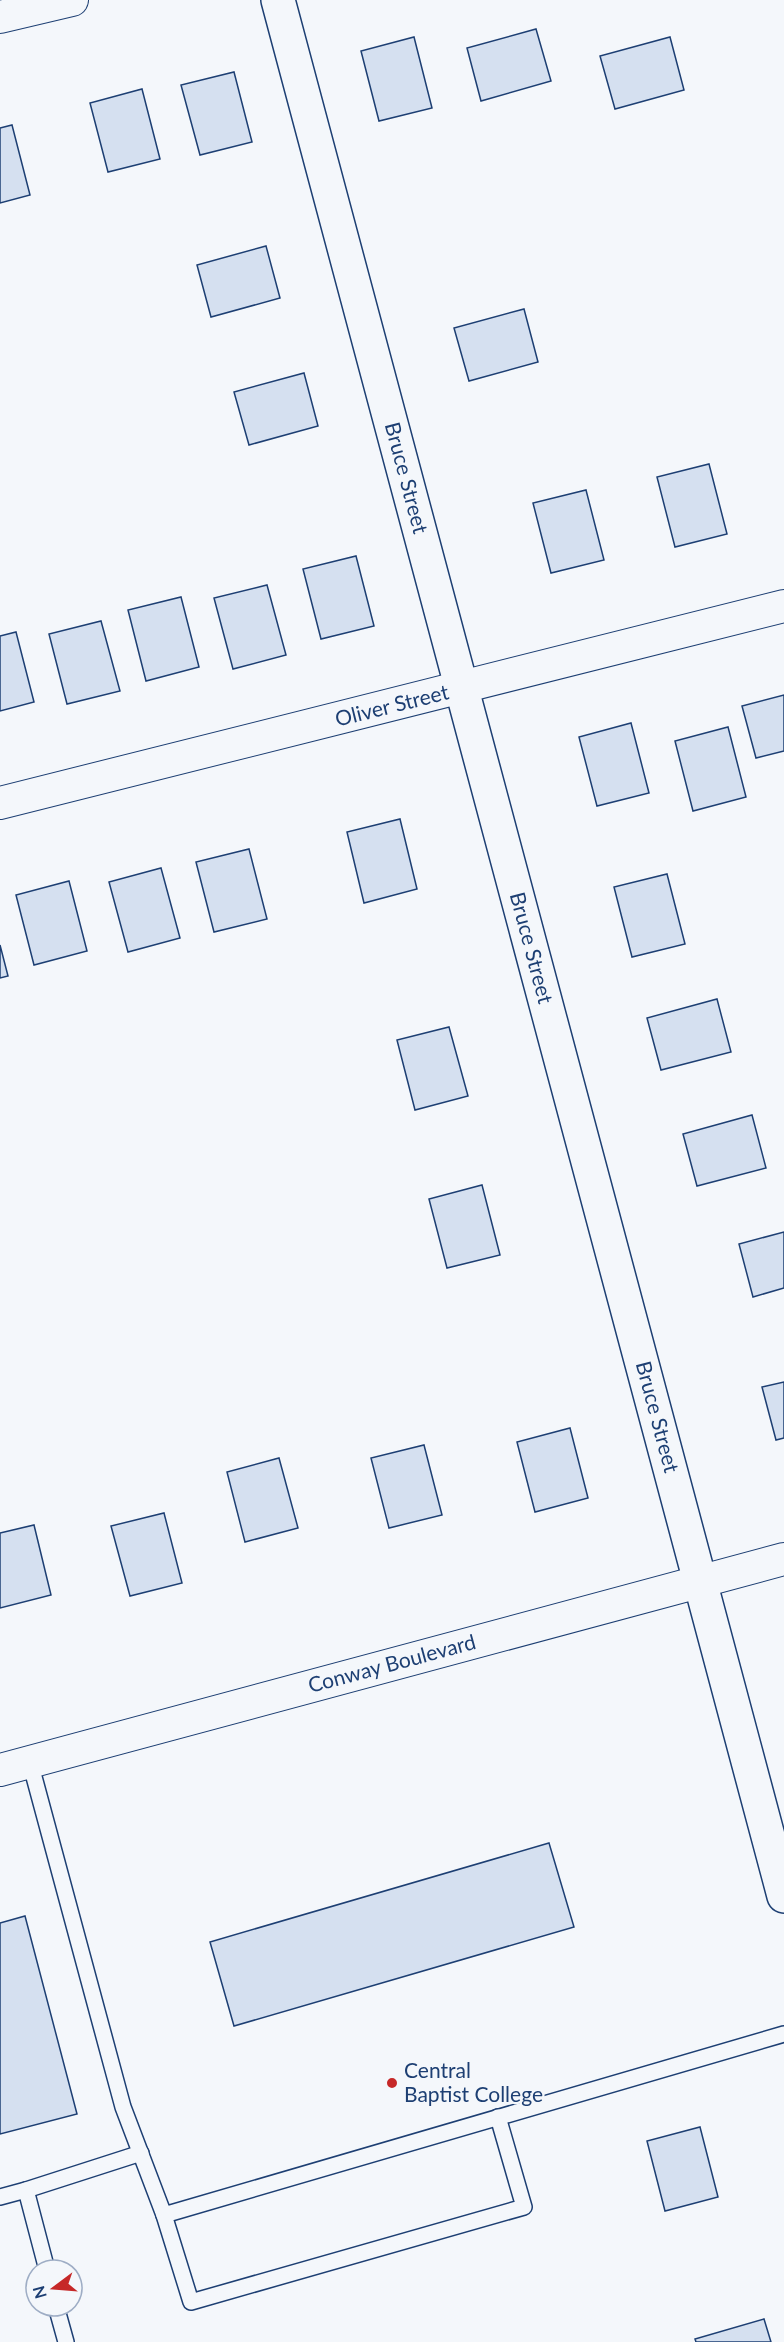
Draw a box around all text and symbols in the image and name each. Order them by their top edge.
street label: Bruce Street [381,419,434,536]
street label: Oliver Street [332,678,451,731]
street label: Bruce Street [506,889,559,1006]
street label: Bruce Street [632,1358,685,1475]
street label: Conway Boulevard [305,1628,478,1697]
place label: Central Baptist College [404,2057,543,2106]
marker: Central Baptist College [385,2076,399,2090]
north arrow [24,2258,84,2318]
text: N [28,2284,50,2301]

